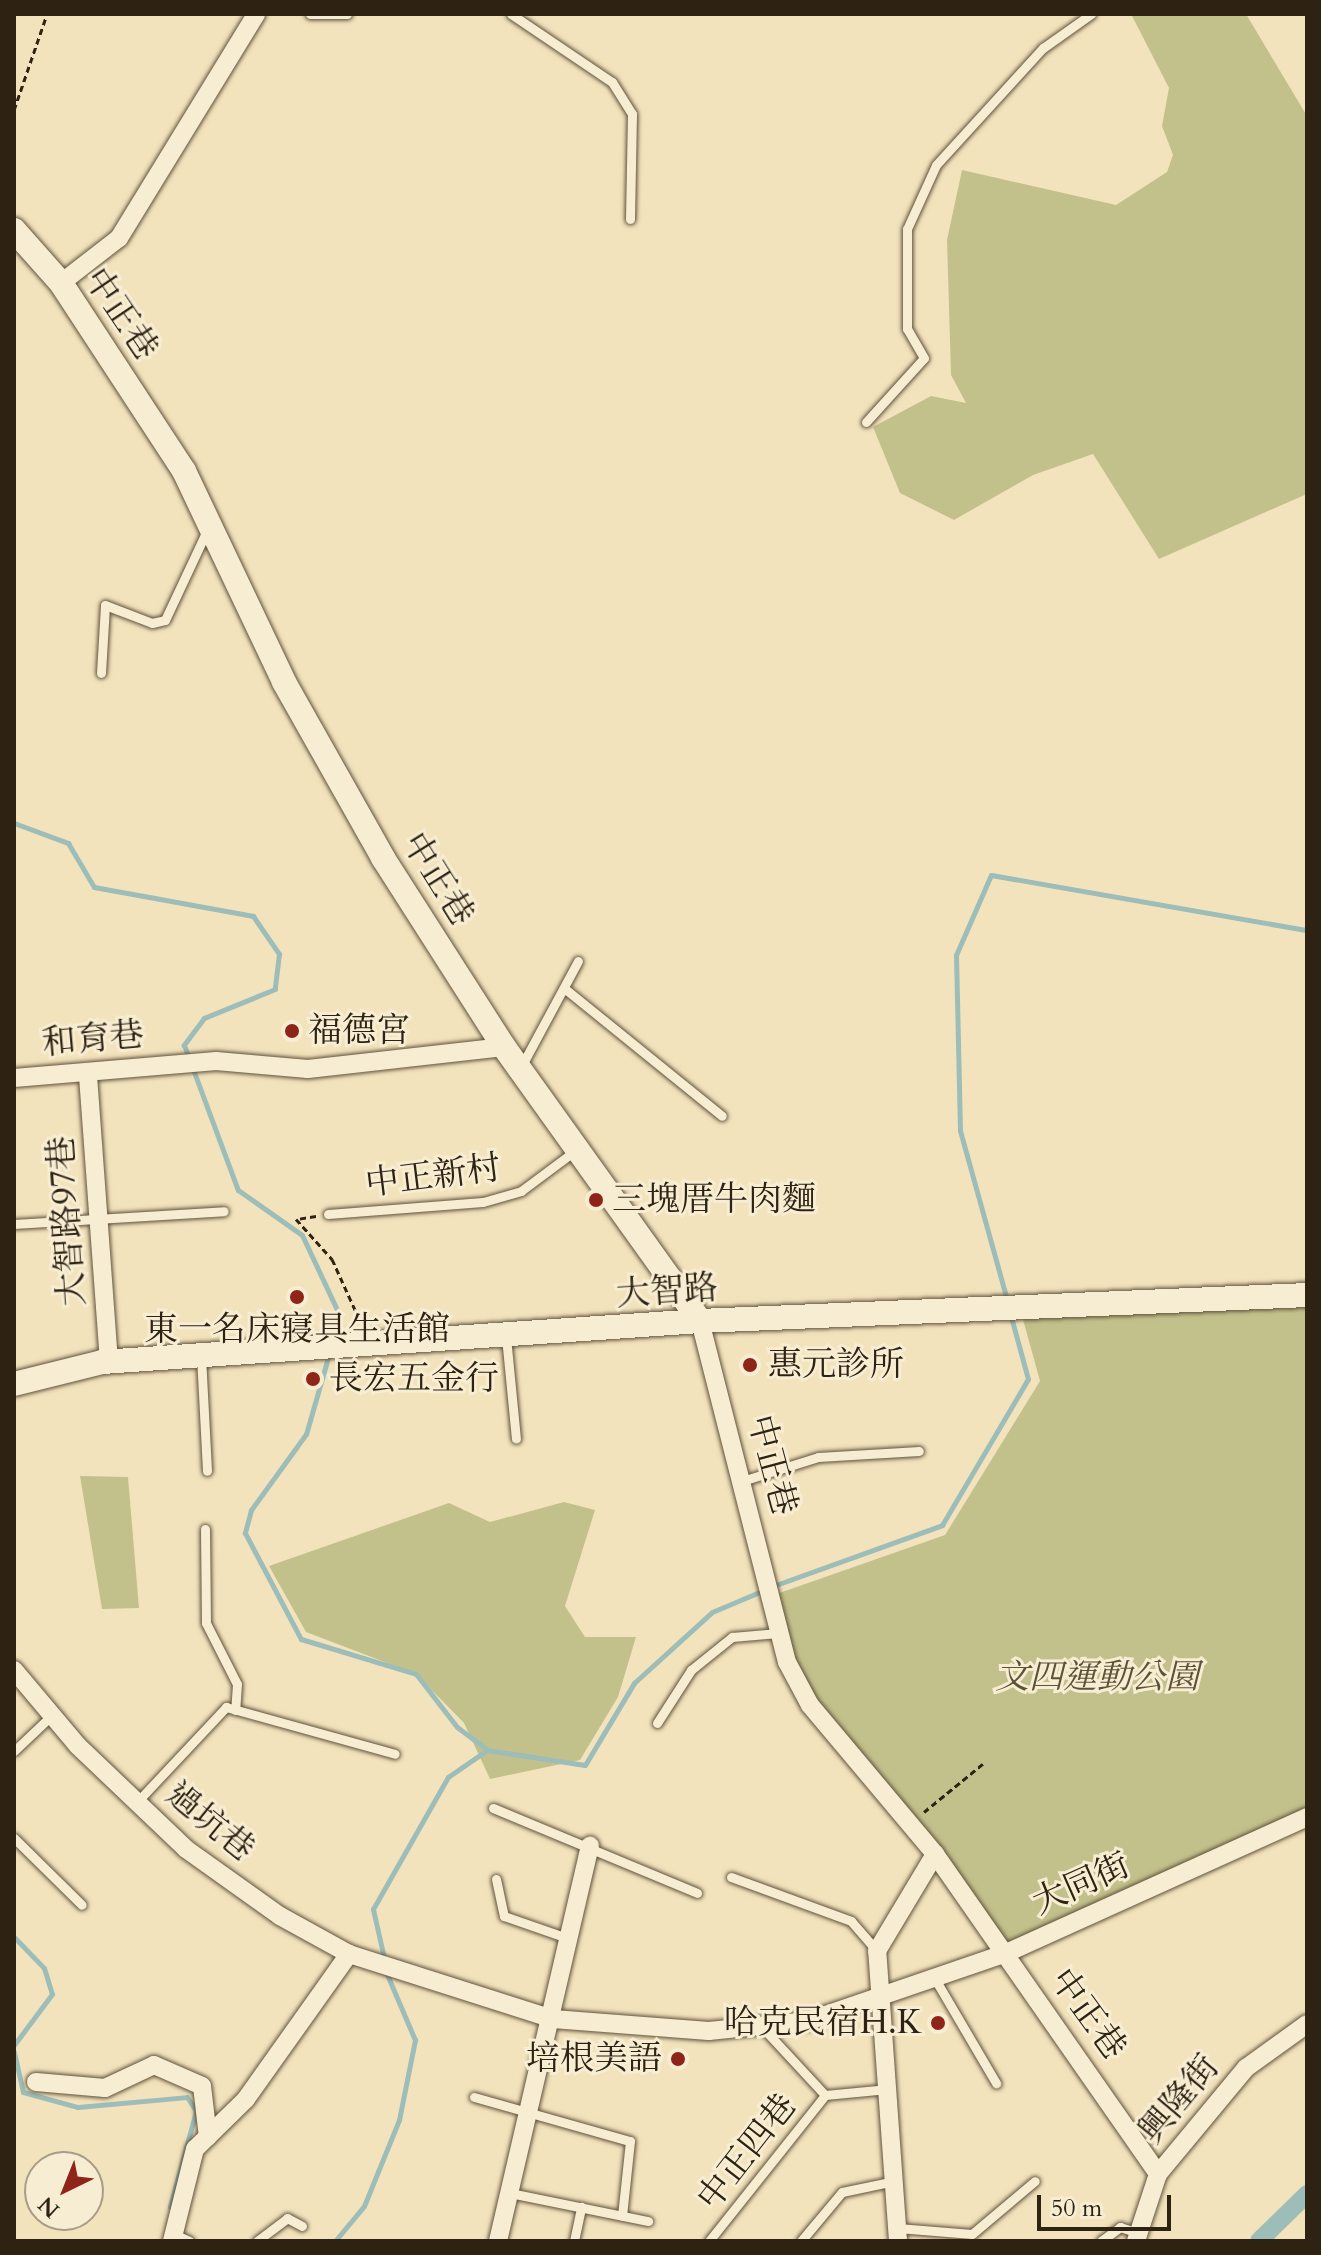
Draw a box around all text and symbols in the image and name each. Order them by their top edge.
street label: 中正巷 [76,260,166,368]
street label: 中正巷 [394,825,482,933]
place label: 福德宮 [308,1011,410,1051]
street label: 和育巷 [40,1014,146,1064]
marker: 福德宮 [283,1022,301,1040]
street label: 大智路97巷 [41,1134,93,1308]
street label: 中正新村 [363,1147,503,1205]
place label: 三塊厝牛肉麵 [612,1180,816,1220]
marker: 三塊厝牛肉麵 [587,1191,605,1209]
street label: 大智路 [615,1267,719,1315]
marker: 東一名床寢具生活館 [288,1288,306,1306]
place label: 東一名床寢具生活館 [144,1310,450,1350]
place label: 惠元診所 [768,1345,904,1385]
marker: 惠元診所 [739,1354,761,1376]
place label: 長宏五金行 [329,1359,499,1399]
marker: 長宏五金行 [304,1370,322,1388]
street label: 中正巷 [739,1410,805,1520]
park label: 文四運動公園 [995,1658,1199,1698]
street label: 過坑巷 [158,1774,262,1870]
street label: 大同街 [1026,1845,1136,1923]
street label: 中正巷 [1042,1961,1134,2067]
place label: 哈克民宿H.K [724,2003,922,2043]
marker: 哈克民宿H.K [929,2014,947,2032]
place label: 培根美語 [526,2039,662,2079]
street label: 興隆街 [1131,2047,1227,2151]
marker: 培根美語 [669,2050,687,2068]
street label: 中正四巷 [689,2086,805,2218]
north arrow [24,2151,104,2231]
scale bar [1041,2179,1175,2229]
text: N [32,2190,66,2225]
text: 50 m [1051,2192,1102,2225]

